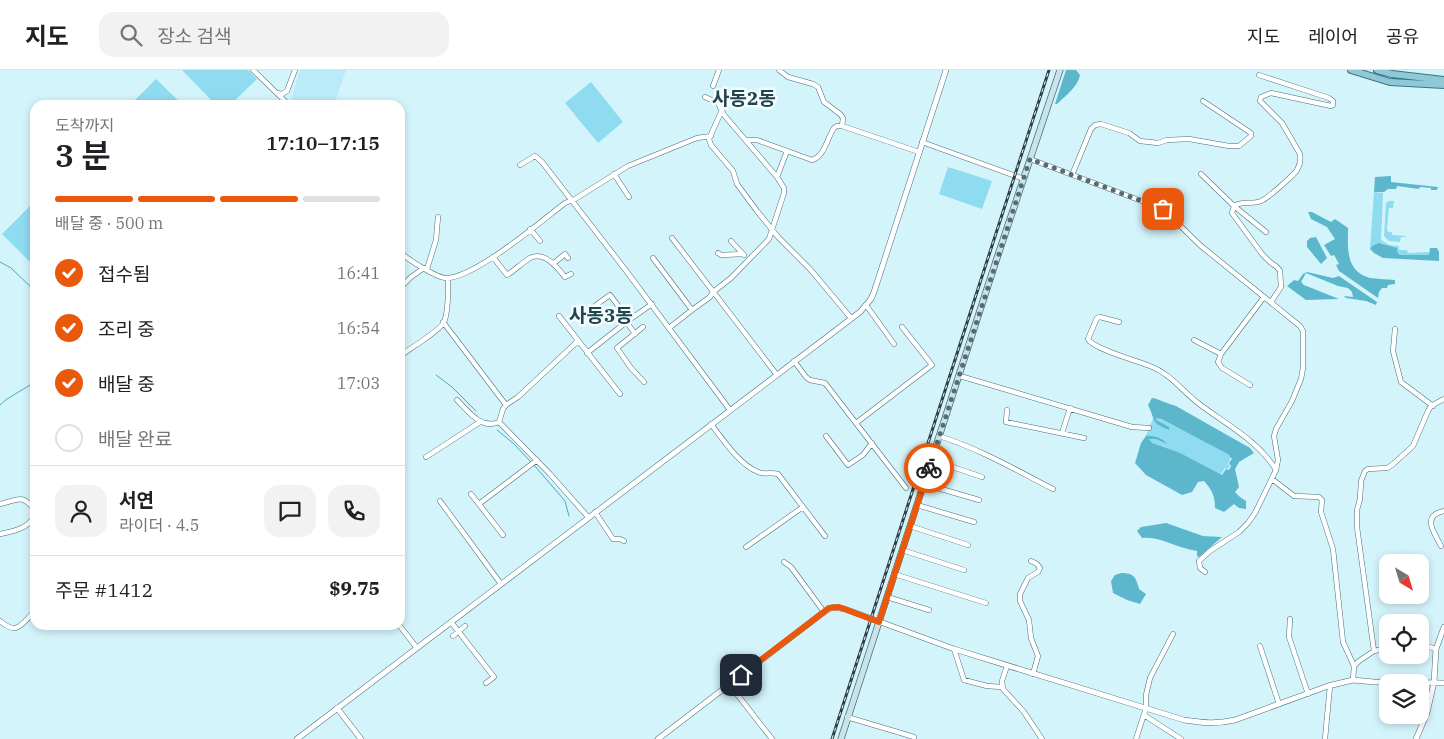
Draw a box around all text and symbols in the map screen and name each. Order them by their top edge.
search box [99,12,449,57]
text: 지도 [25,20,69,52]
icon: search [117,21,145,49]
text: 장소 검색 [157,24,232,48]
text: 지도 [1247,25,1280,48]
text: 레이어 [1308,25,1358,48]
text: 공유 [1386,25,1419,48]
district label: 사동2동 [712,86,776,110]
text: 도착까지 [55,115,114,135]
text: 17:10–17:15 [266,131,380,155]
text: 3 분 [55,134,111,176]
pin [1142,188,1184,230]
icon: bag [1149,195,1177,223]
text: 배달 중 · 500 m [55,213,163,233]
icon: check [55,259,83,287]
text: 접수됨 [98,262,150,286]
text: 16:41 [337,263,380,283]
district label: 사동3동 [569,303,633,327]
icon: check [55,314,83,342]
text: 조리 중 [98,317,155,341]
text: 16:54 [337,318,380,338]
icon: check [55,369,83,397]
text: 배달 중 [98,372,155,396]
text: 17:03 [337,373,380,393]
text: 배달 완료 [98,427,172,451]
courier [904,443,954,493]
icon: bike [915,454,943,482]
button: person [55,485,107,537]
button: chat [264,485,316,537]
button: phone [328,485,380,537]
text: 서연 [119,488,154,512]
text: 라이더 · 4.5 [119,515,199,535]
north arrow [1379,554,1429,604]
map controls [1379,554,1429,724]
text: $9.75 [329,576,380,600]
text: 주문 #1412 [55,578,153,602]
button: locate [1379,614,1429,664]
pin [720,654,762,696]
icon: home [727,661,755,689]
button: layers [1379,674,1429,724]

